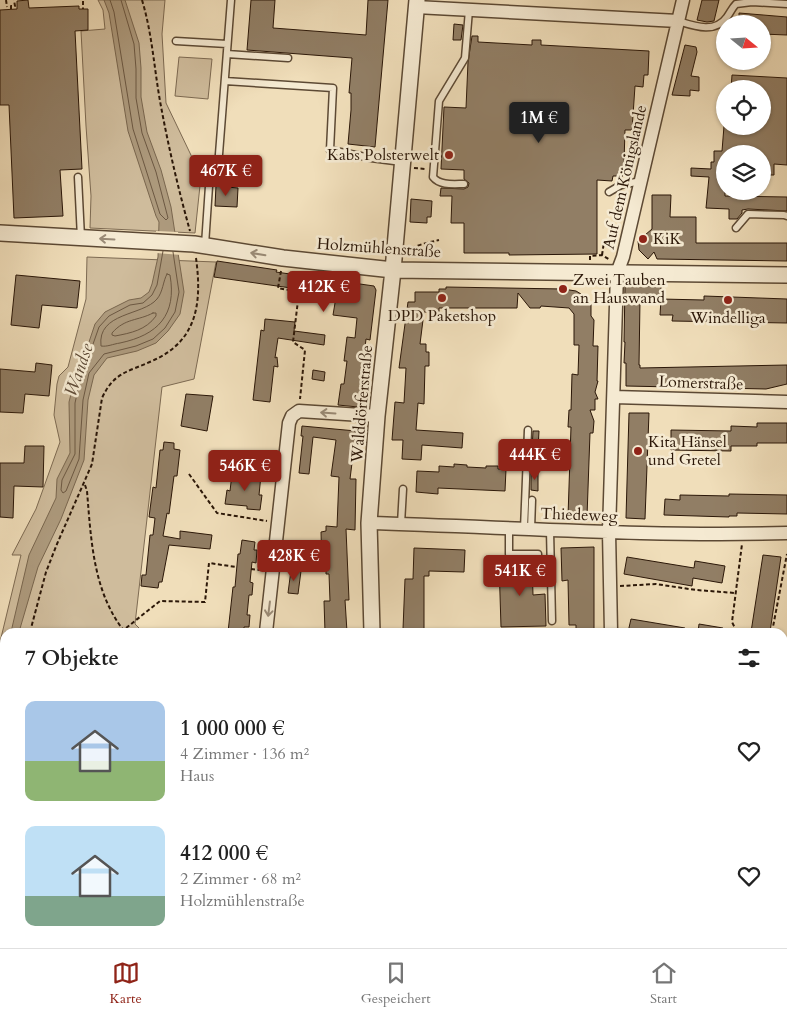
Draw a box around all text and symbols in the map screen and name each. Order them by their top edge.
north arrow [716,15,771,70]
map controls [716,15,771,200]
button: locate [716,80,771,135]
pin: 1M € [509,102,569,144]
street label: Auf dem Königslande [598,103,652,251]
text: 1M € [520,107,558,129]
place label: Kabs Polsterwelt [327,144,439,166]
button: layers [716,145,771,200]
marker: Kabs Polsterwelt [443,149,455,161]
pin: 467K € [185,154,267,197]
text: 467K € [200,160,252,182]
place label: KiK [653,228,681,250]
street label: Holzmühlenstraße [316,233,442,263]
marker: KiK [637,233,649,245]
one-way arrow [99,235,115,244]
one-way arrow [250,248,266,258]
place label: Zwei Tauben an Hauswand [573,269,666,309]
pin: 412K € [283,270,365,313]
text: 412K € [298,276,350,298]
marker: Zwei Tauben an Hauswand [557,283,569,295]
marker: DPD Paketshop [436,292,448,304]
marker: Windelliga [722,294,734,306]
place label: DPD Paketshop [388,305,496,327]
place label: Windelliga [689,307,766,329]
water label: Wandse [58,339,100,400]
street label: Walddörferstraße [346,344,378,465]
street label: Lomerstraße [658,371,744,395]
one-way arrow [321,408,337,418]
place label: Kita Hänsel und Gretel [648,431,727,471]
pin: 444K € [494,438,576,481]
text: 444K € [509,444,561,466]
marker: Kita Hänsel und Gretel [632,445,644,457]
pin: 546K € [204,450,286,492]
text: 546K € [219,455,271,477]
street label: Thiedeweg [540,503,618,527]
pin: 428K € [253,540,335,582]
text: 428K € [268,545,320,567]
pin: 541K € [479,554,561,597]
text: 541K € [494,560,546,582]
one-way arrow [264,600,274,616]
text: 7 Objekte [25,644,119,673]
icon: filters [735,644,763,672]
text: 1 000 000 € [180,714,285,743]
icon: home [65,721,125,781]
icon: heart [735,737,763,765]
text: 4 Zimmer · 136 m² [180,743,309,765]
text: Haus [180,765,214,787]
text: 412 000 € [180,839,268,868]
icon: home [65,846,125,906]
icon: heart [735,862,763,890]
text: 2 Zimmer · 68 m² [180,868,301,890]
text: Holzmühlenstraße [180,890,305,912]
tab: Karte [109,959,142,1008]
tab: Gespeichert [361,959,431,1008]
tab: Start [650,959,678,1008]

